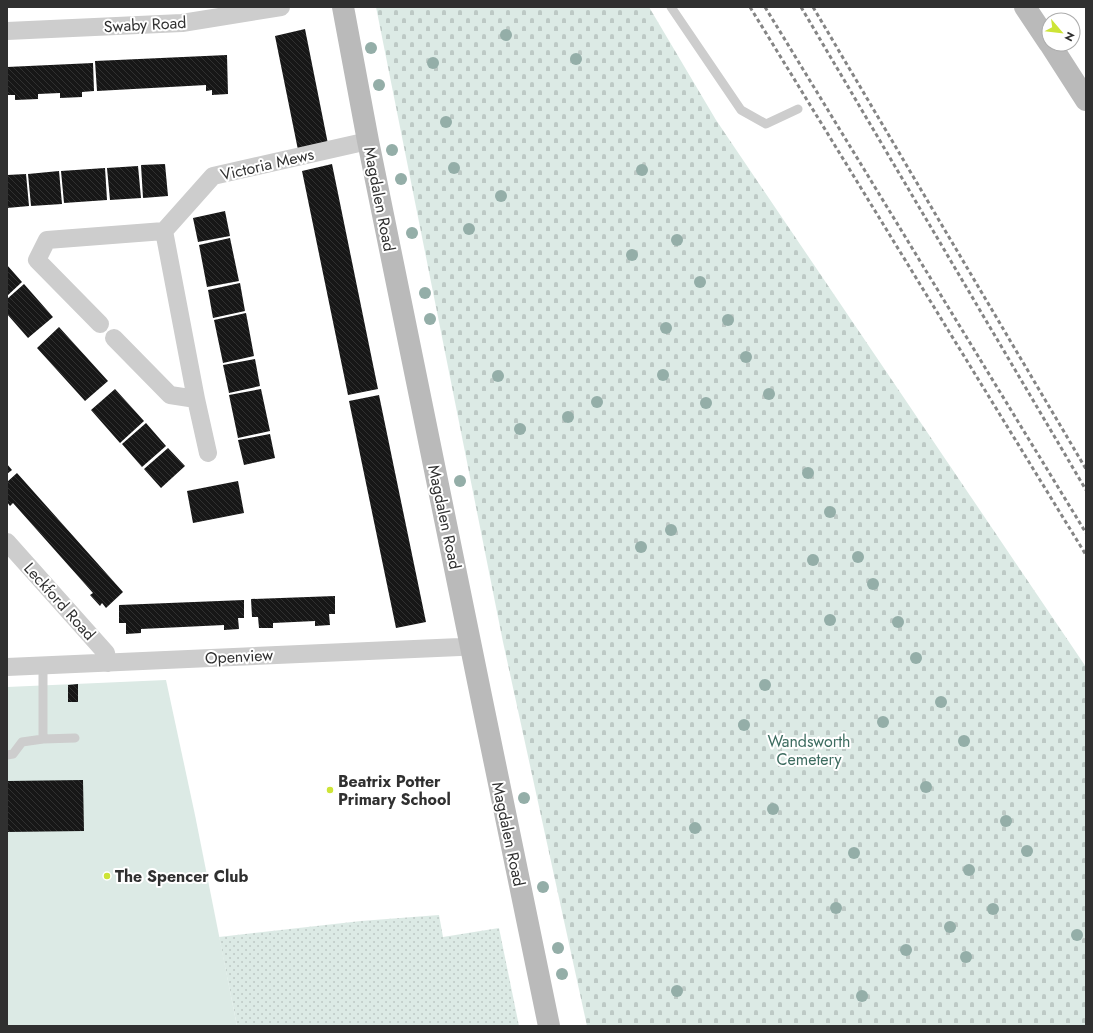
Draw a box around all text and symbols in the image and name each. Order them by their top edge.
street label: Swaby Road [103,11,187,38]
north arrow [1041,12,1081,52]
text: N [1061,29,1079,44]
street label: Victoria Mews [218,143,316,186]
street label: Magdalen Road [358,145,401,253]
street label: Magdalen Road [422,463,467,571]
street label: Leckford Road [19,557,101,645]
street label: Openview [204,643,274,670]
park label: Wandsworth Cemetery [768,730,850,771]
place label: Beatrix Potter Primary School [338,770,451,811]
street label: Magdalen Road [486,780,531,888]
marker: Beatrix Potter Primary School [325,785,335,795]
place label: The Spencer Club [115,865,248,888]
marker: The Spencer Club [102,871,112,881]

